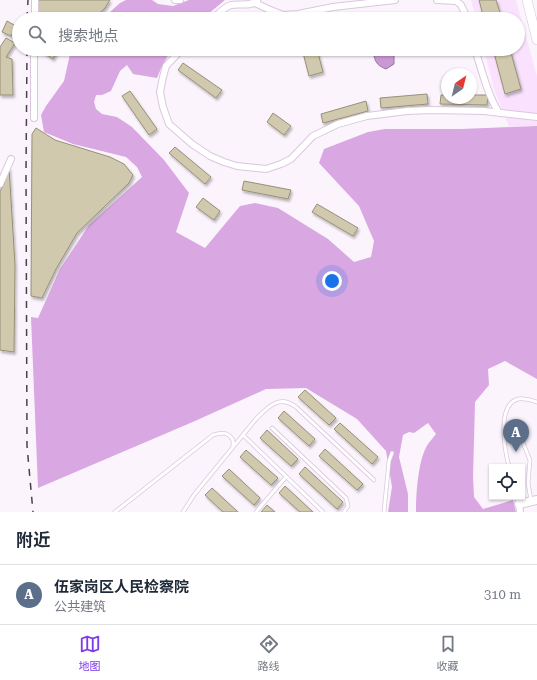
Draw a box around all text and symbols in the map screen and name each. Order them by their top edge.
search box [12,12,525,56]
icon: search [26,23,48,45]
text: 搜索地点 [58,27,118,45]
north arrow [441,68,477,104]
your location [322,271,342,291]
pin: A [503,419,529,452]
map controls [489,464,525,500]
button: locate [489,464,525,500]
text: 附近 [16,530,50,550]
text: 伍家岗区人民检察院 [54,578,189,596]
text: A [24,587,34,602]
text: 310 m [484,587,521,602]
text: 公共建筑 [54,599,106,614]
tab: 地图 [79,633,101,673]
tab: 路线 [258,633,280,673]
tab: 收藏 [437,633,459,673]

